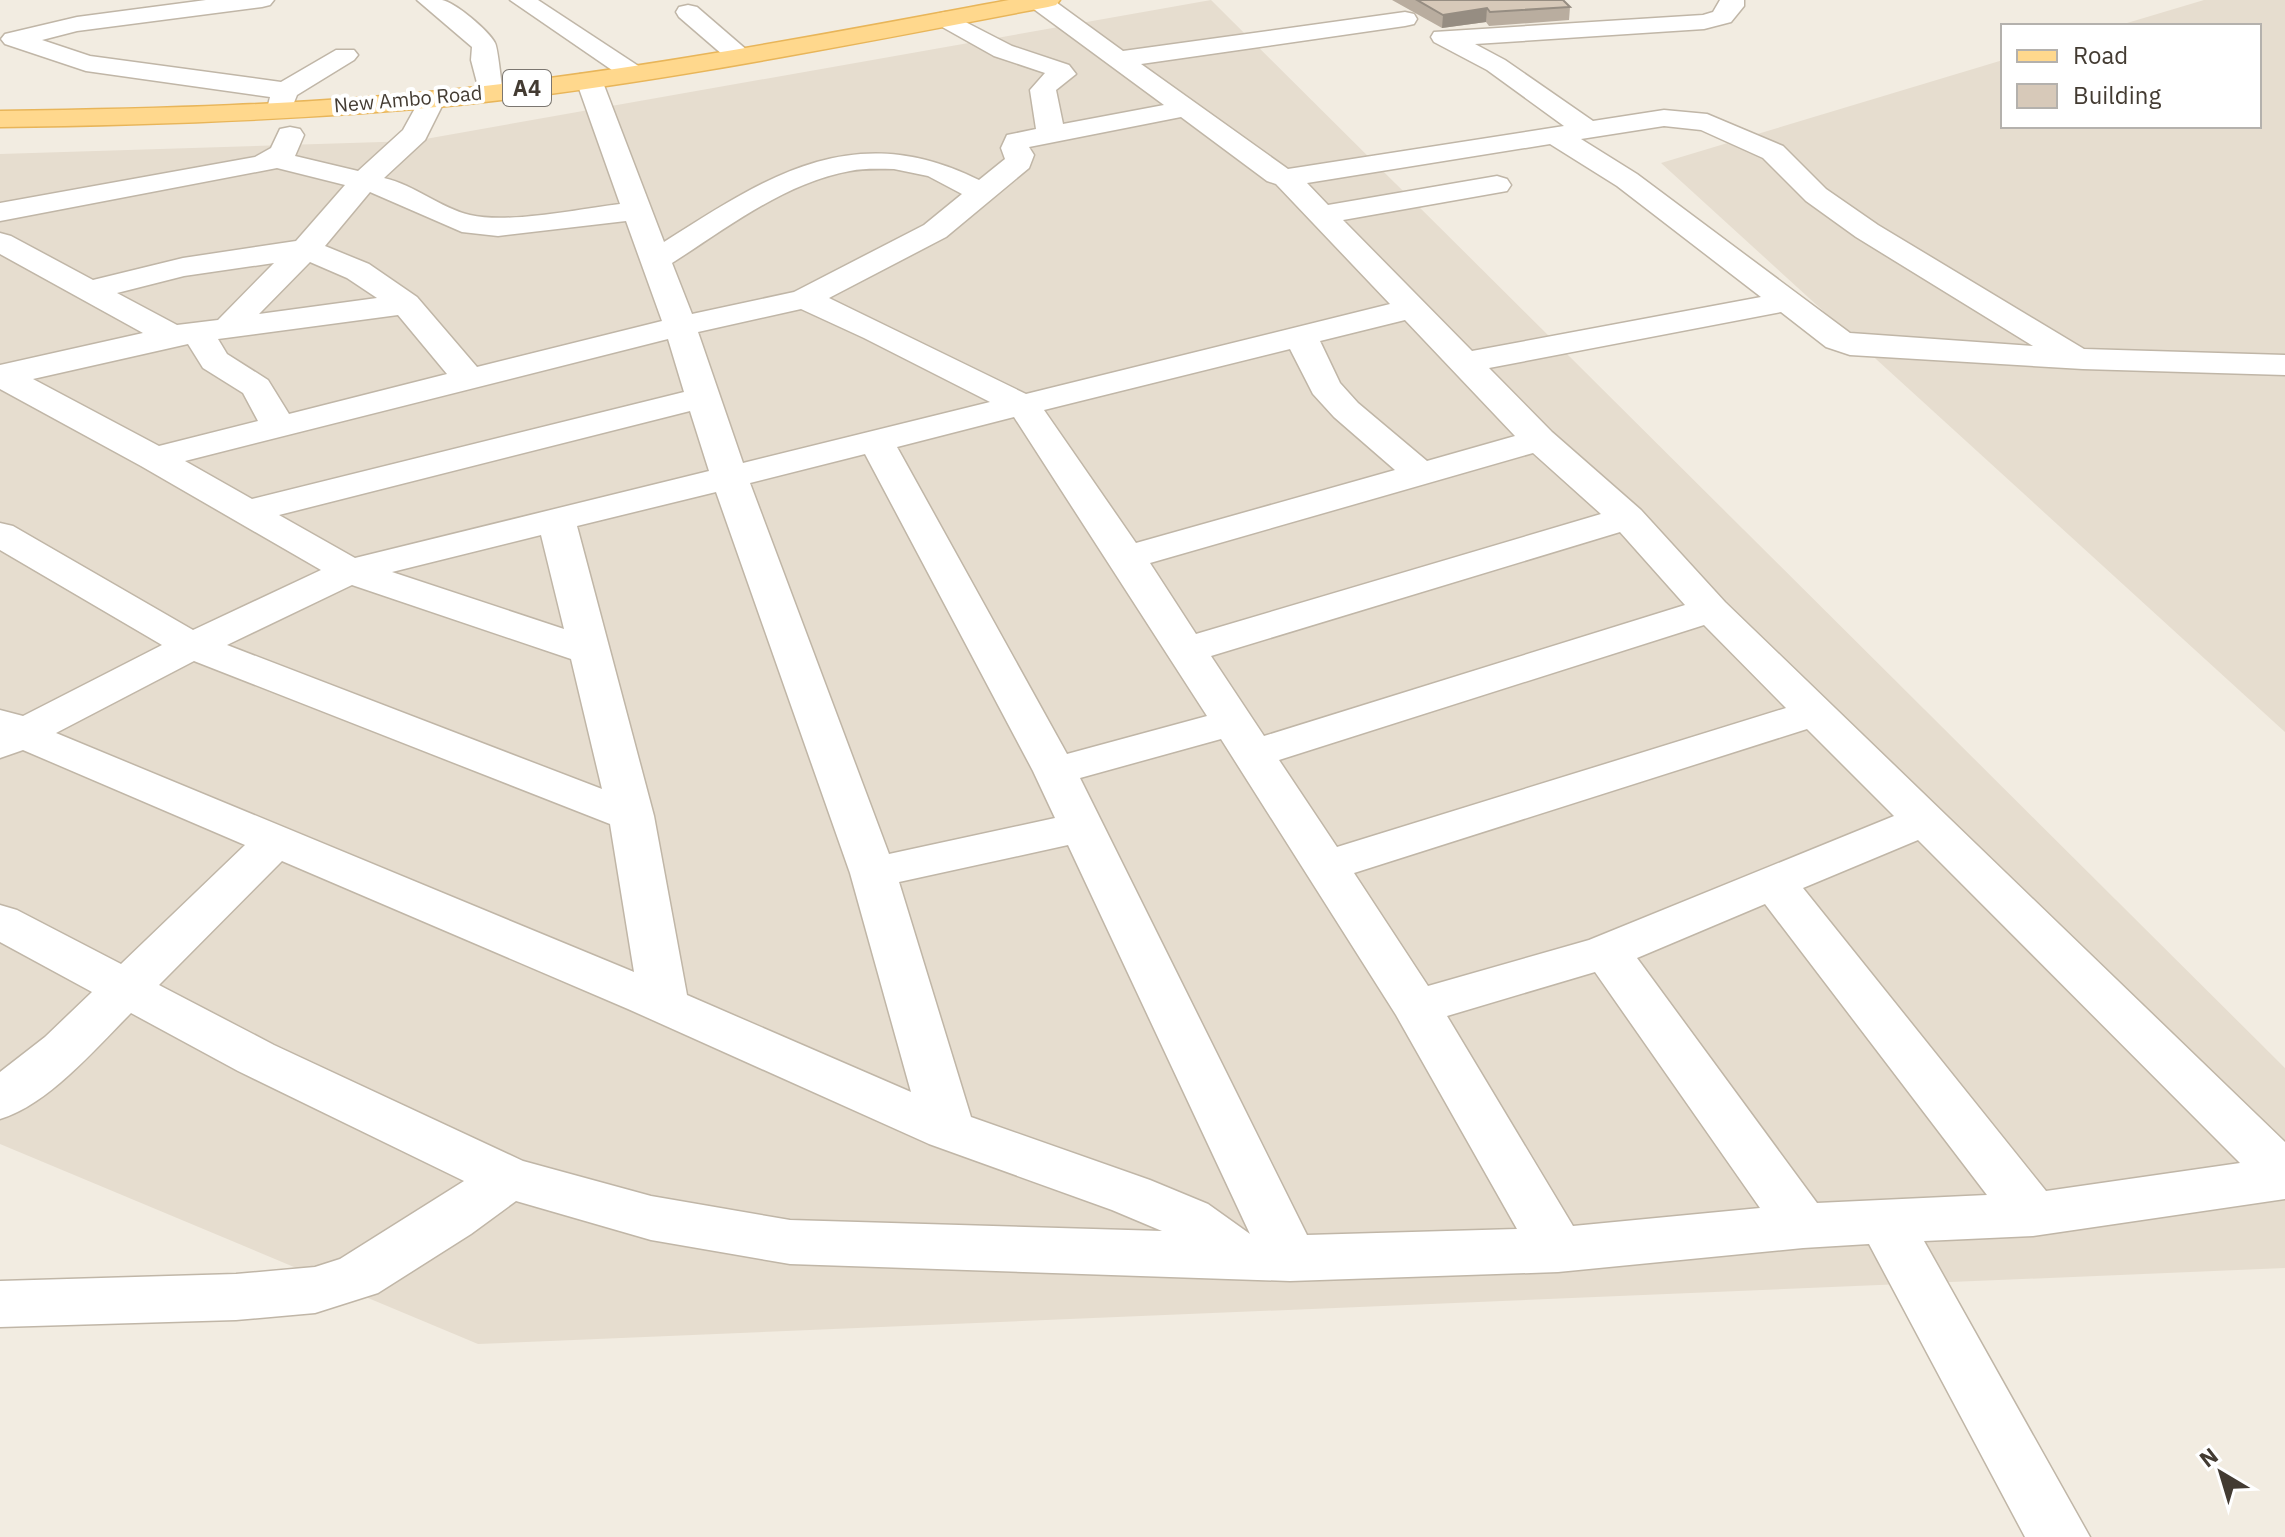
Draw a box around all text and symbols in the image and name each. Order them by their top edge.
legend [2001,24,2261,128]
text: Road [2073,39,2128,71]
road number: A4 [503,70,551,106]
street label: New Ambo Road [333,79,483,118]
text: Building [2073,79,2161,111]
north arrow [2181,1433,2261,1513]
text: N [2193,1441,2224,1473]

